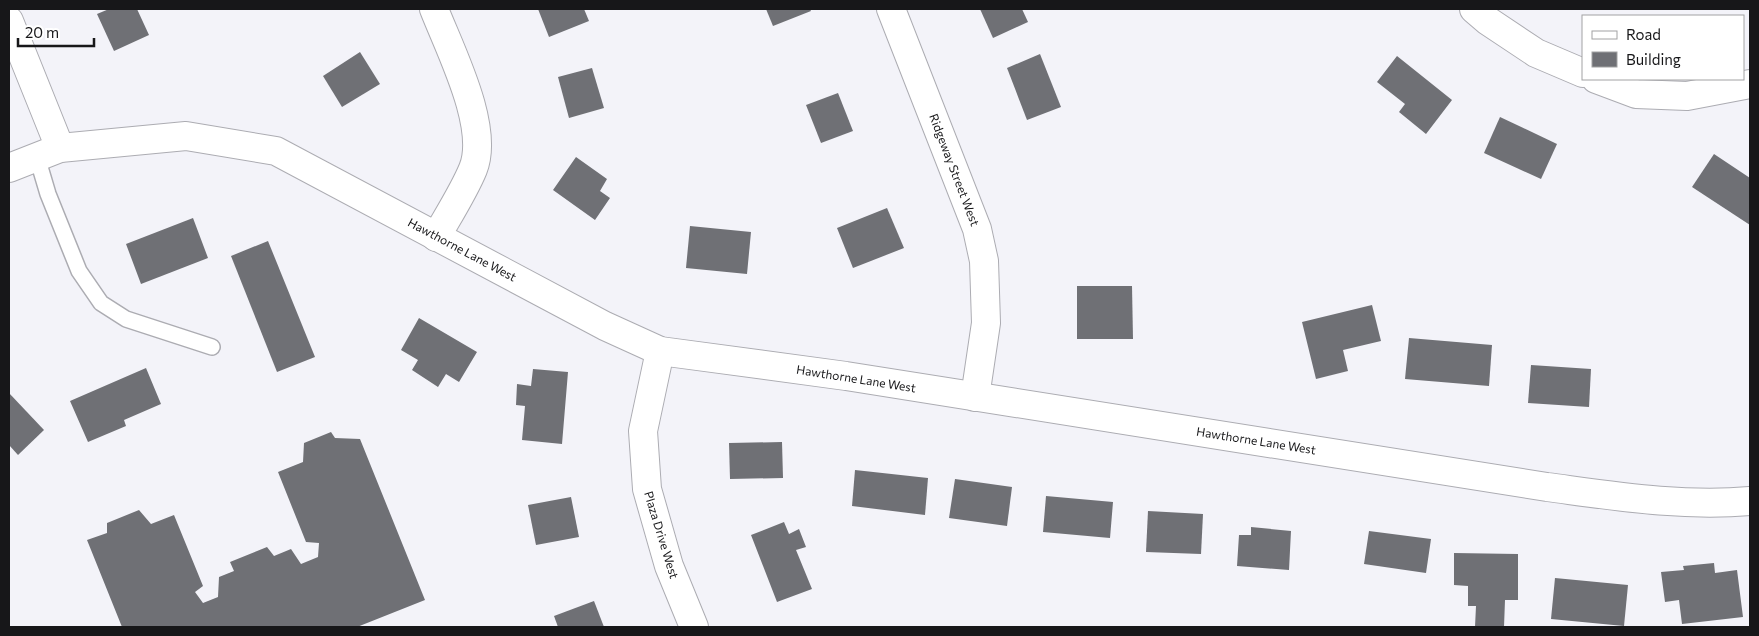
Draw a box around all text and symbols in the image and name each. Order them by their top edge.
scale bar [18,15,94,47]
legend [1582,15,1744,80]
text: 20 m [25,23,59,41]
text: Road [1626,25,1661,43]
text: Building [1626,50,1681,68]
street label: Ridgeway Street West [927,112,983,228]
street label: Hawthorne Lane West [406,215,519,284]
street label: Hawthorne Lane West [795,362,917,394]
street label: Hawthorne Lane West [1195,424,1317,456]
street label: Plaza Drive West [642,489,682,580]

